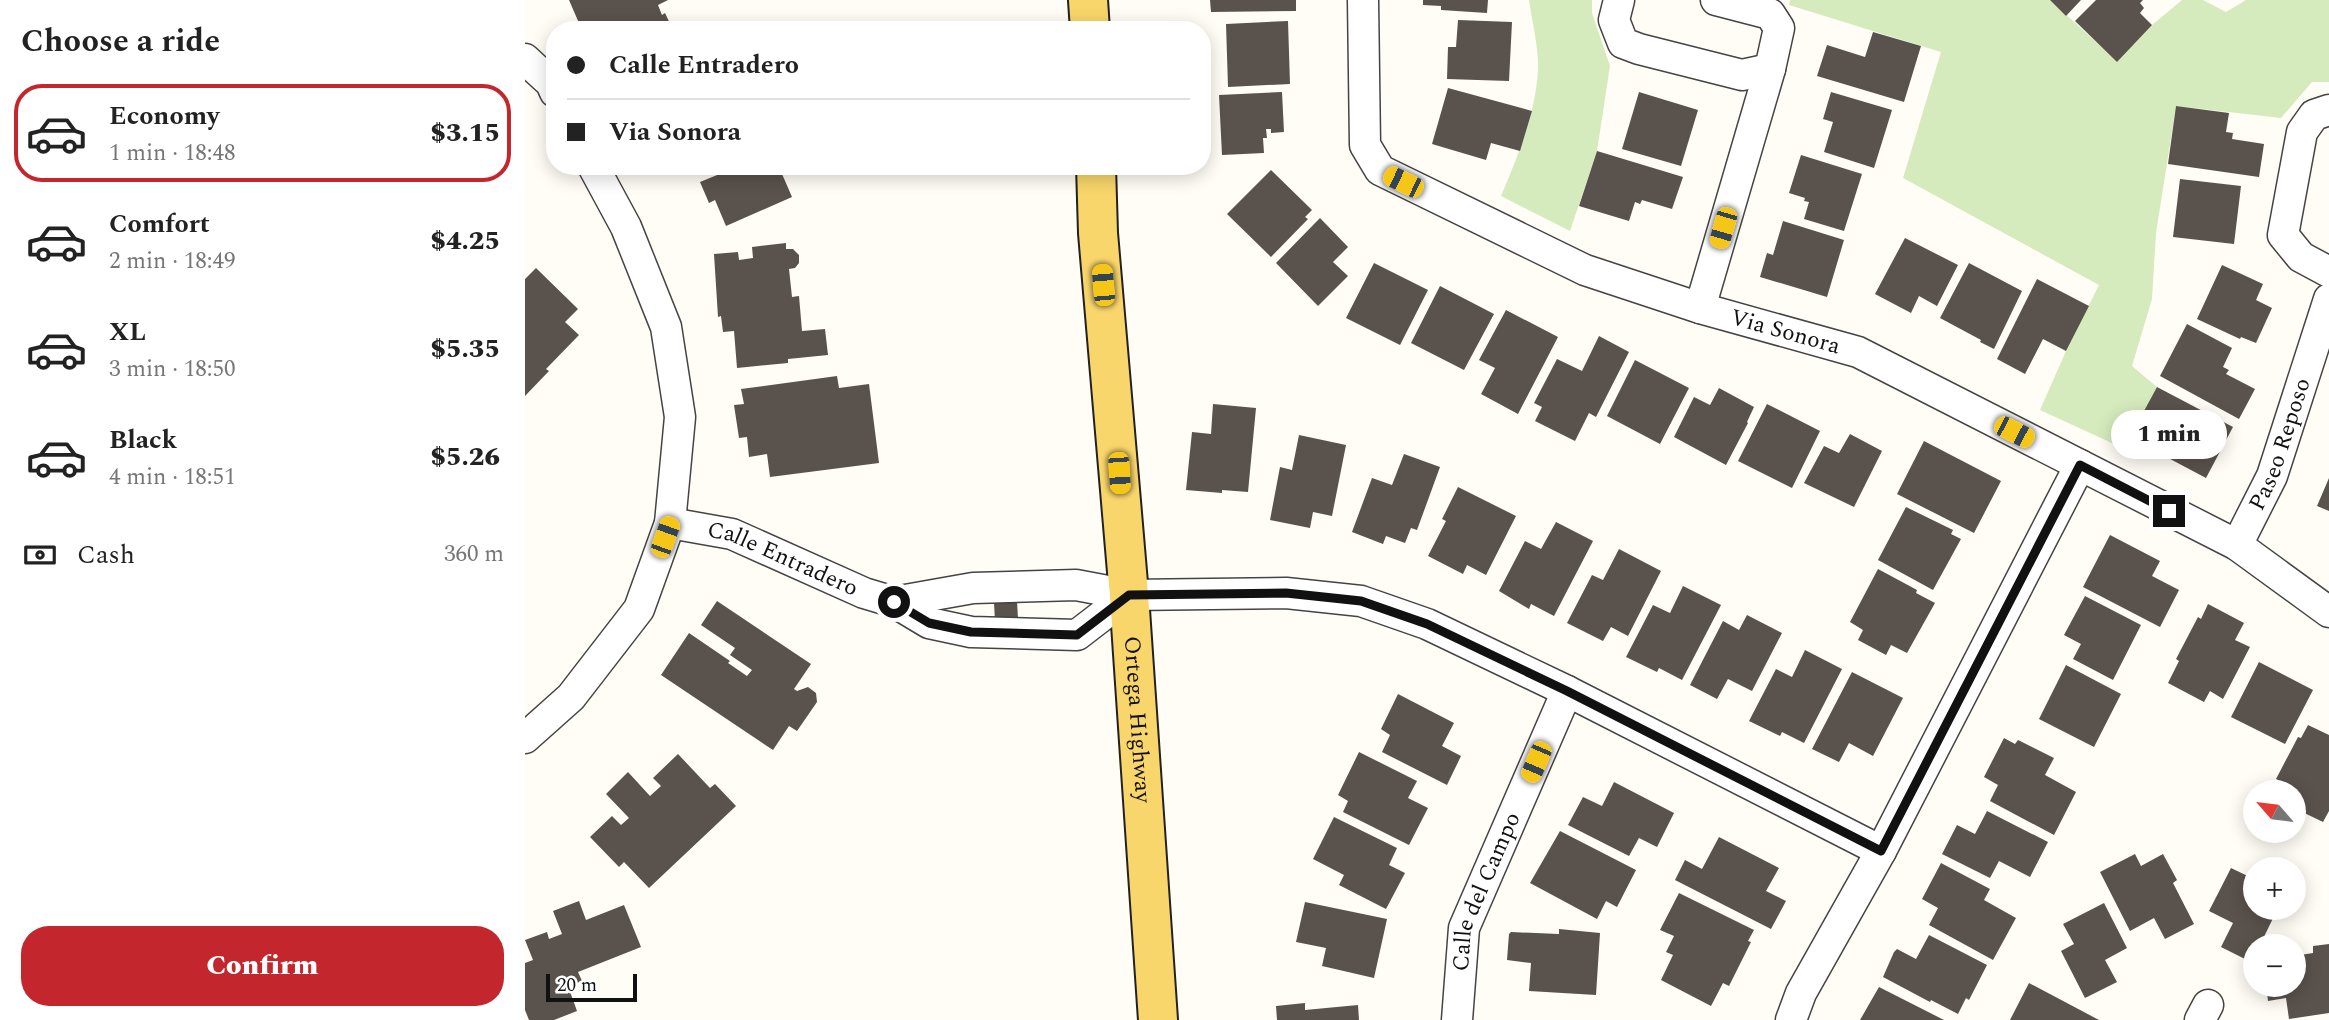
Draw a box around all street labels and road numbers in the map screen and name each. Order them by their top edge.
street label: Via Sonora [1726,300,1844,364]
street label: Paseo Reposo [2240,373,2320,517]
street label: Calle Entradero [705,512,864,606]
street label: Ortega Highway [1114,635,1161,805]
street label: Calle del Campo [1443,807,1530,973]

